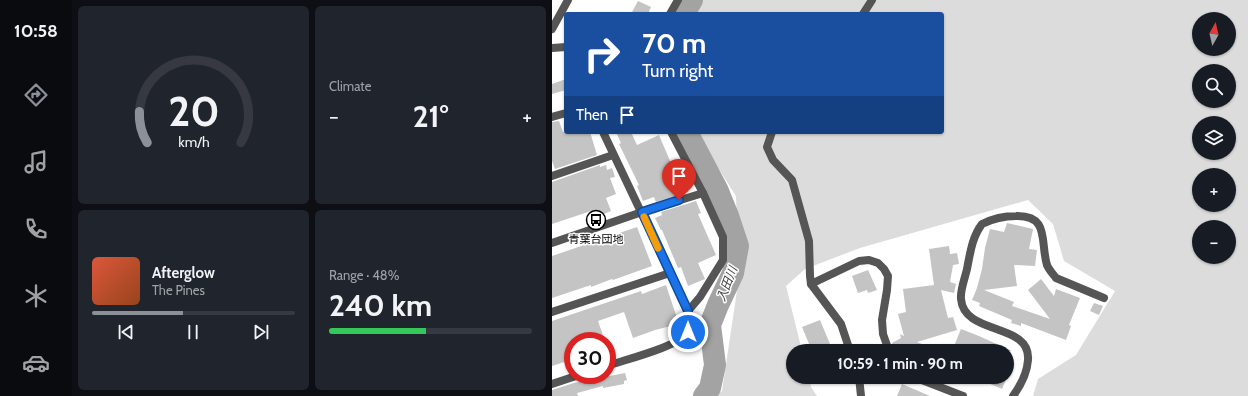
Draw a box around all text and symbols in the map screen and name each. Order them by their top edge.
north arrow [1192,12,1236,56]
map controls [1192,12,1236,264]
text: 10:58 [14,20,58,42]
text: 70 m [642,26,706,60]
icon: right [576,28,628,80]
text: Turn right [642,60,713,82]
button: search [1192,64,1236,108]
text: Climate [329,78,371,94]
icon: directions [22,81,50,109]
text: 20 [168,86,219,136]
text: 21° [413,98,448,135]
text: − [329,103,339,130]
text: + [522,103,532,130]
icon: arrive [616,104,638,126]
text: Then [576,106,608,124]
button: layers [1192,116,1236,160]
text: km/h [178,133,209,151]
icon: music [22,148,50,176]
pin [662,159,696,200]
icon: arrive [668,165,690,187]
button: + [1192,168,1236,212]
bus stop icon: 青葉台団地 [585,209,607,231]
icon: phone [22,215,50,243]
button: − [1192,220,1236,264]
place label: 青葉台団地 [569,232,624,246]
water label: 入田川 [713,262,741,303]
text: Afterglow [152,264,215,282]
text: Range · 48% [329,267,399,283]
icon: climate [22,282,50,310]
text: The Pines [152,282,205,298]
text: 240 km [329,287,432,324]
position arrow [667,311,709,353]
icon: previous [115,321,137,343]
icon: pause [182,321,204,343]
icon: next [250,321,272,343]
speed limit sign: 30 [564,332,616,384]
icon: car [22,349,50,377]
text: 10:59 · 1 min · 90 m [837,355,963,373]

